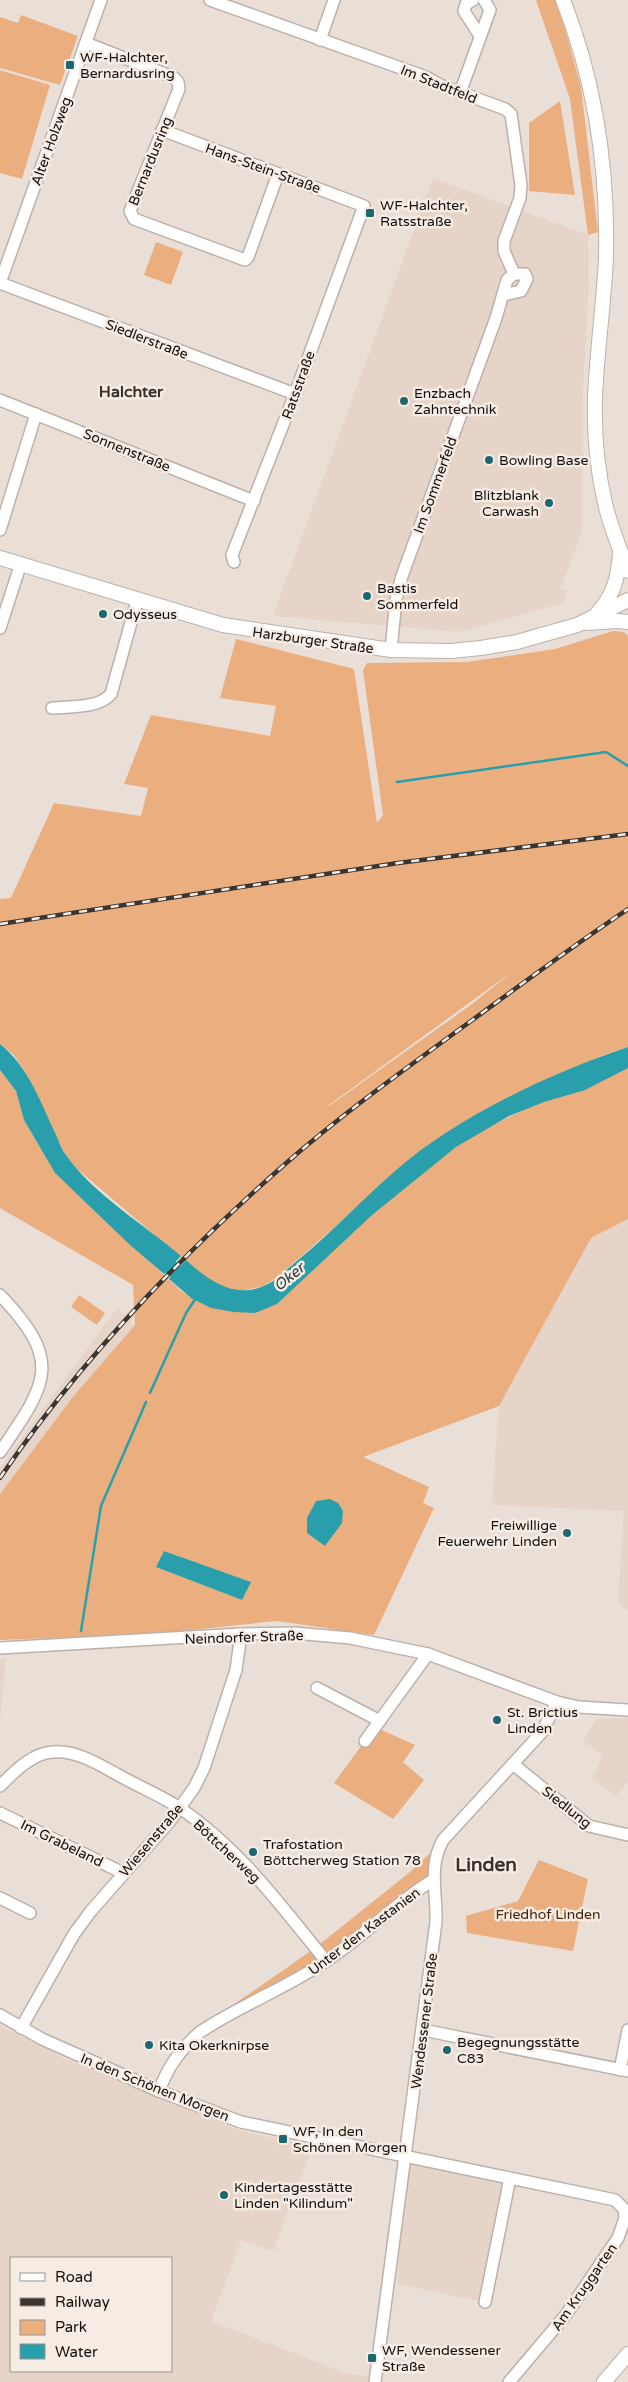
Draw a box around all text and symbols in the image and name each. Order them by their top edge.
place label: WF-Halchter, Bernardusring [80,49,175,82]
marker: WF-Halchter, Bernardusring [64,59,76,71]
street label: Im Stadtfeld [398,61,480,108]
street label: Alter Holzweg [28,95,75,188]
street label: Bernardusring [125,114,176,208]
street label: Hans-Stein-Straße [203,140,323,197]
place label: WF-Halchter, Ratsstraße [380,197,468,230]
marker: WF-Halchter, Ratsstraße [364,207,376,219]
street label: Siedlerstraße [103,316,191,363]
street label: Ratsstraße [278,349,319,422]
district label: Halchter [99,382,164,402]
place label: Enzbach Zahntechnik [414,385,497,418]
marker: Enzbach Zahntechnik [398,395,410,407]
street label: Sonnenstraße [81,425,173,476]
street label: Im Sommerfeld [410,435,461,536]
place label: Bowling Base [499,452,588,469]
marker: Bowling Base [483,454,495,466]
place label: Blitzblank Carwash [474,487,539,520]
marker: Blitzblank Carwash [543,497,555,509]
place label: Bastis Sommerfeld [377,580,458,613]
marker: Bastis Sommerfeld [361,590,373,602]
place label: Odysseus [113,606,177,623]
marker: Odysseus [97,608,109,620]
street label: Harzburger Straße [251,624,375,657]
water label: Oker [270,1258,310,1295]
place label: Freiwillige Feuerwehr Linden [438,1517,557,1550]
marker: Freiwillige Feuerwehr Linden [561,1527,573,1539]
street label: Neindorfer Straße [184,1627,304,1648]
place label: St. Brictius Linden [507,1704,578,1737]
marker: St. Brictius Linden [491,1714,503,1726]
street label: Siedlung [539,1783,595,1832]
street label: Wiesenstraße [116,1800,187,1880]
street label: Im Grabeland [18,1816,106,1871]
street label: Böttcherweg [190,1816,264,1887]
place label: Trafostation Böttcherweg Station 78 [263,1836,421,1869]
marker: Trafostation Böttcherweg Station 78 [247,1846,259,1858]
district label: Linden [455,1854,517,1876]
street label: Unter den Kastanien [305,1884,423,1979]
park label: Friedhof Linden [495,1906,601,1923]
street label: Wendessener Straße [408,1952,441,2090]
place label: Begegnungsstätte C83 [457,2034,580,2067]
place label: Kita Okerknirpse [159,2037,269,2054]
marker: Kita Okerknirpse [143,2039,155,2051]
marker: Begegnungsstätte C83 [441,2044,453,2056]
street label: In den Schönen Morgen [78,2050,232,2125]
place label: WF, In den Schönen Morgen [293,2123,407,2156]
marker: WF, In den Schönen Morgen [277,2133,289,2145]
place label: Kindertagesstätte Linden "Kilindum" [234,2179,353,2212]
marker: Kindertagesstätte Linden "Kilindum" [218,2189,230,2201]
street label: Am Kruggarten [548,2240,621,2334]
legend [10,2257,172,2372]
text: Road [55,2268,93,2286]
text: Railway [55,2293,110,2311]
text: Park [55,2318,87,2336]
place label: WF, Wendessener Straße [382,2342,501,2375]
text: Water [55,2343,98,2361]
marker: WF, Wendessener Straße [366,2352,378,2364]

